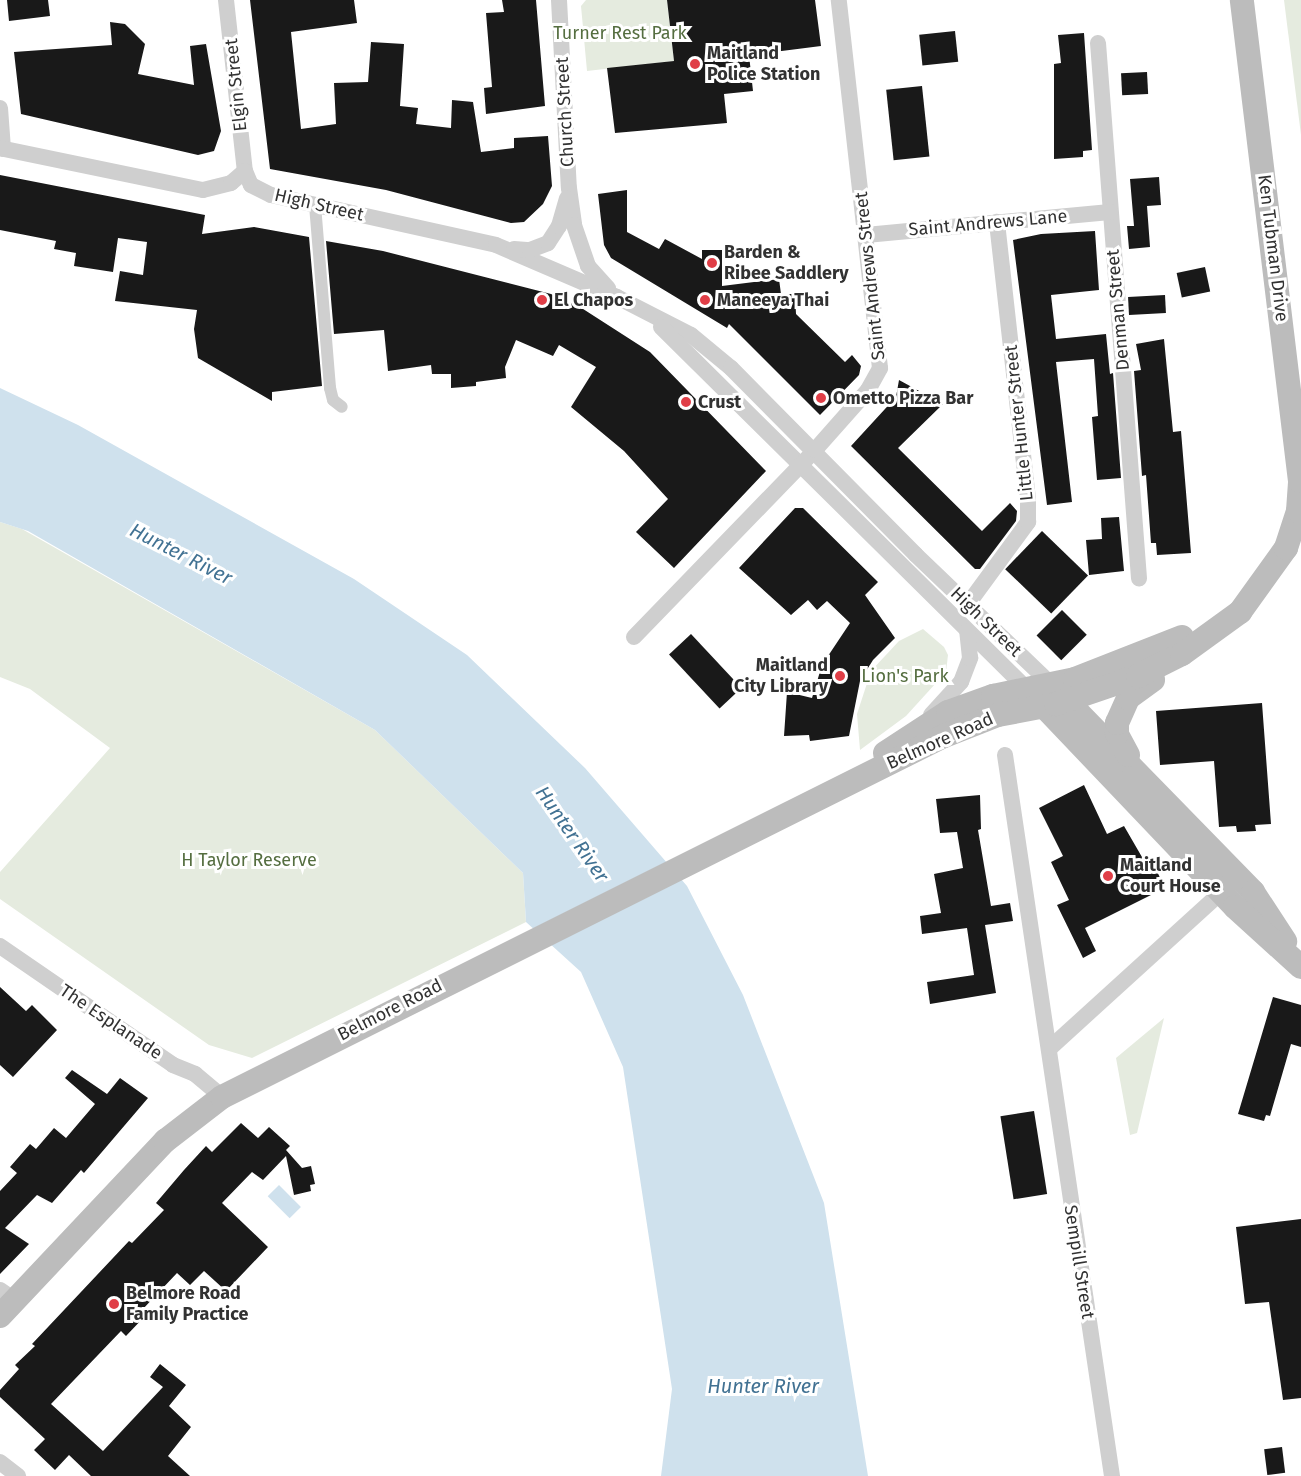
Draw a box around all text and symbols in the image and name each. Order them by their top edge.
park label: Turner Rest Park [553,22,687,44]
street label: Elgin Street [220,37,252,133]
place label: Maitland Police Station [707,43,820,86]
street label: Church Street [551,56,579,168]
marker: Maitland Police Station [688,57,702,71]
street label: Ken Tubman Drive [1253,173,1293,323]
street label: High Street [272,184,366,226]
street label: Saint Andrews Street [850,191,890,361]
street label: Saint Andrews Lane [908,205,1068,241]
place label: Barden & Ribee Saddlery [724,242,849,284]
street label: Denman Street [1102,249,1134,371]
marker: Barden & Ribee Saddlery [705,256,719,270]
place label: El Chapos [554,289,633,311]
place label: Maneeya Thai [717,289,829,311]
marker: El Chapos [535,293,549,307]
marker: Maneeya Thai [698,293,712,307]
street label: Little Hunter Street [1000,344,1038,502]
place label: Ometto Pizza Bar [833,387,973,409]
place label: Crust [698,391,741,413]
marker: Ometto Pizza Bar [814,391,828,405]
marker: Crust [679,395,693,409]
water label: Hunter River [126,518,236,590]
street label: High Street [946,583,1026,661]
place label: Maitland City Library [734,655,828,698]
park label: Lion's Park [861,665,949,687]
marker: Maitland City Library [833,669,847,683]
street label: Belmore Road [883,708,997,774]
water label: Hunter River [530,781,614,887]
park label: H Taylor Reserve [181,849,317,871]
place label: Maitland Court House [1120,855,1221,898]
marker: Maitland Court House [1101,869,1115,883]
street label: Belmore Road [334,974,446,1046]
street label: The Esplanade [56,980,166,1064]
street label: Sempill Street [1059,1204,1099,1320]
place label: Belmore Road Family Practice [126,1283,248,1326]
marker: Belmore Road Family Practice [107,1297,121,1311]
water label: Hunter River [707,1374,819,1398]

